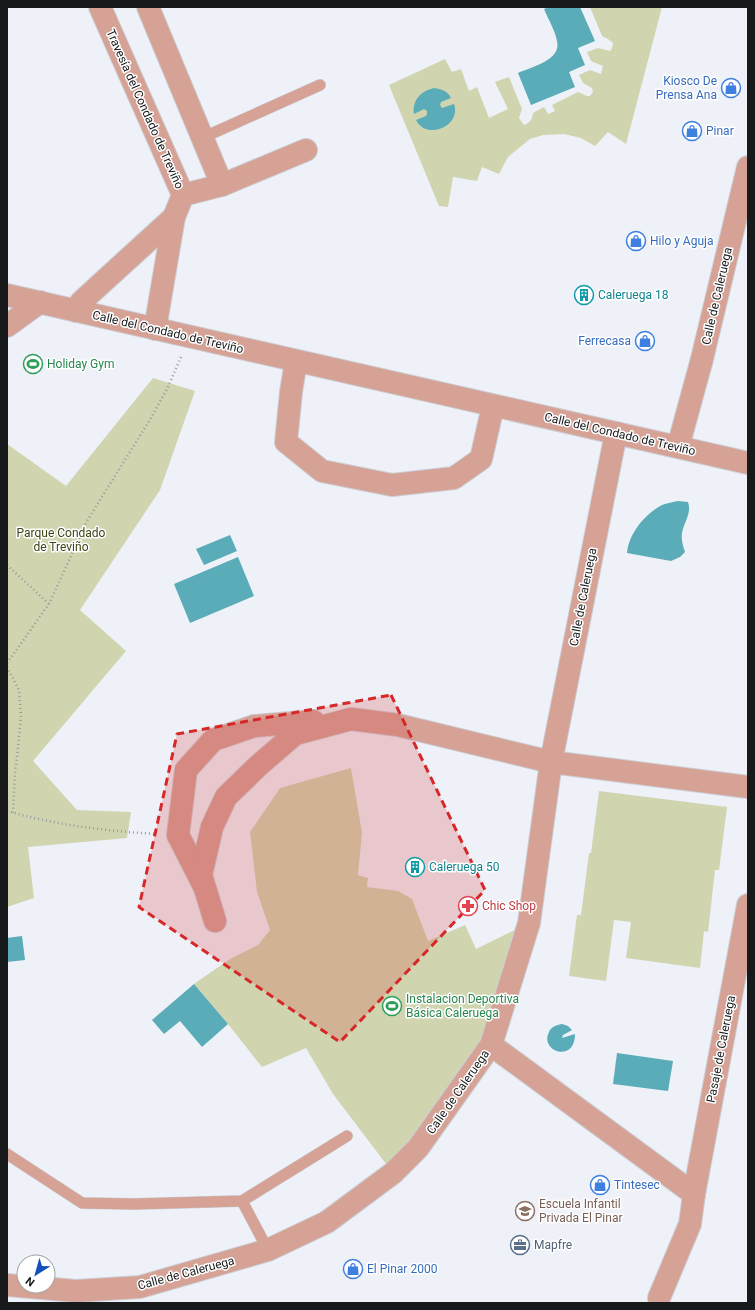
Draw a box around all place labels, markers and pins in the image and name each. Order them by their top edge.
place label: Kiosco De Prensa Ana [656,74,717,102]
shop icon: Kiosco De Prensa Ana [720,77,742,99]
shop icon: Pinar [681,120,703,142]
place label: Pinar [706,124,734,138]
shop icon: Hilo y Aguja [625,230,647,252]
place label: Hilo y Aguja [650,234,713,248]
building icon: Caleruega 18 [573,284,595,306]
place label: Caleruega 18 [598,288,669,302]
shop icon: Ferrecasa [634,330,656,352]
place label: Ferrecasa [578,334,631,348]
sports icon: Holiday Gym [22,353,44,375]
place label: Holiday Gym [47,357,114,371]
building icon: Caleruega 50 [404,856,426,878]
place label: Caleruega 50 [429,860,500,874]
pharmacy icon: Chic Shop [457,895,479,917]
place label: Chic Shop [482,899,536,913]
place label: Instalacion Deportiva Básica Caleruega [406,992,519,1020]
sports icon: Instalacion Deportiva Básica Caleruega [381,995,403,1017]
shop icon: Tintesec [589,1174,611,1196]
place label: Tintesec [614,1178,660,1192]
place label: Escuela Infantil Privada El Pinar [539,1197,623,1225]
school or university icon: Escuela Infantil Privada El Pinar [514,1200,536,1222]
office icon: Mapfre [509,1234,531,1256]
place label: Mapfre [534,1238,572,1252]
shop icon: El Pinar 2000 [342,1258,364,1280]
place label: El Pinar 2000 [367,1262,438,1276]

